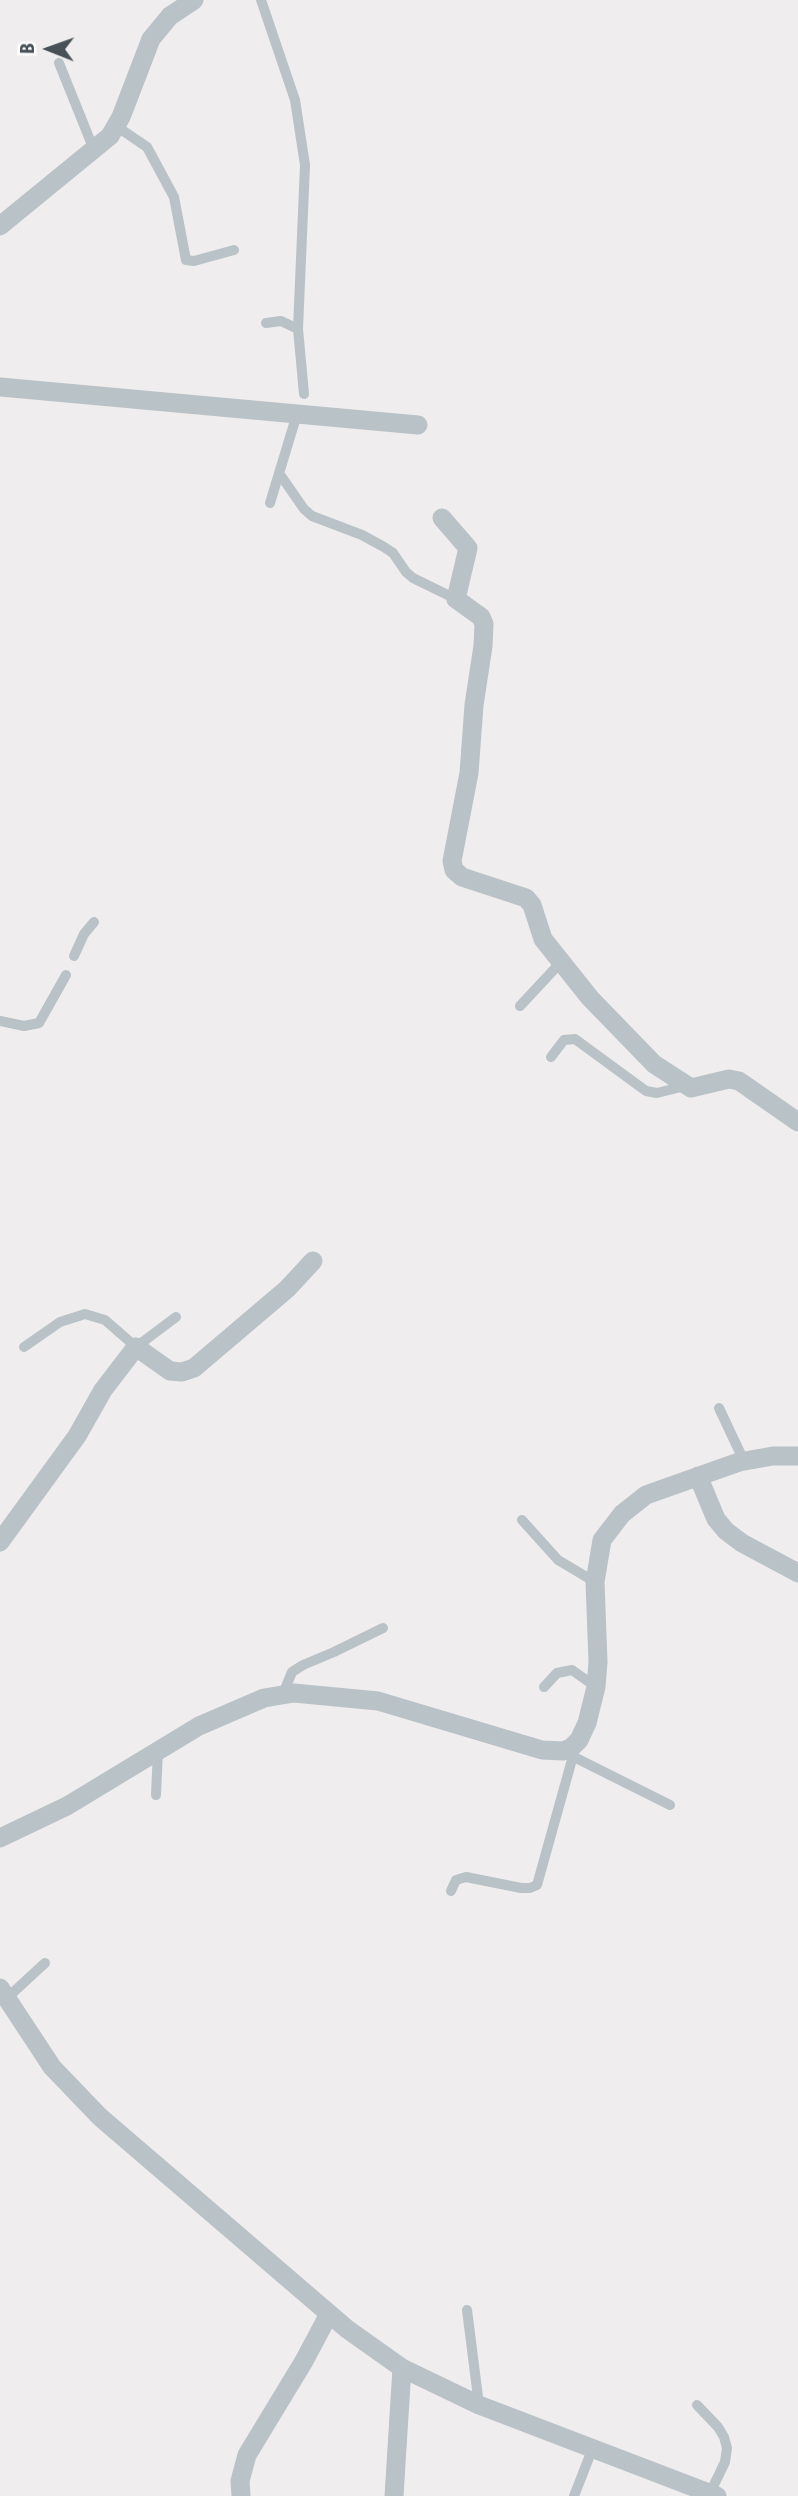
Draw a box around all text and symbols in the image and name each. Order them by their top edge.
north arrow [14,14,84,84]
text: B [16,43,39,54]

